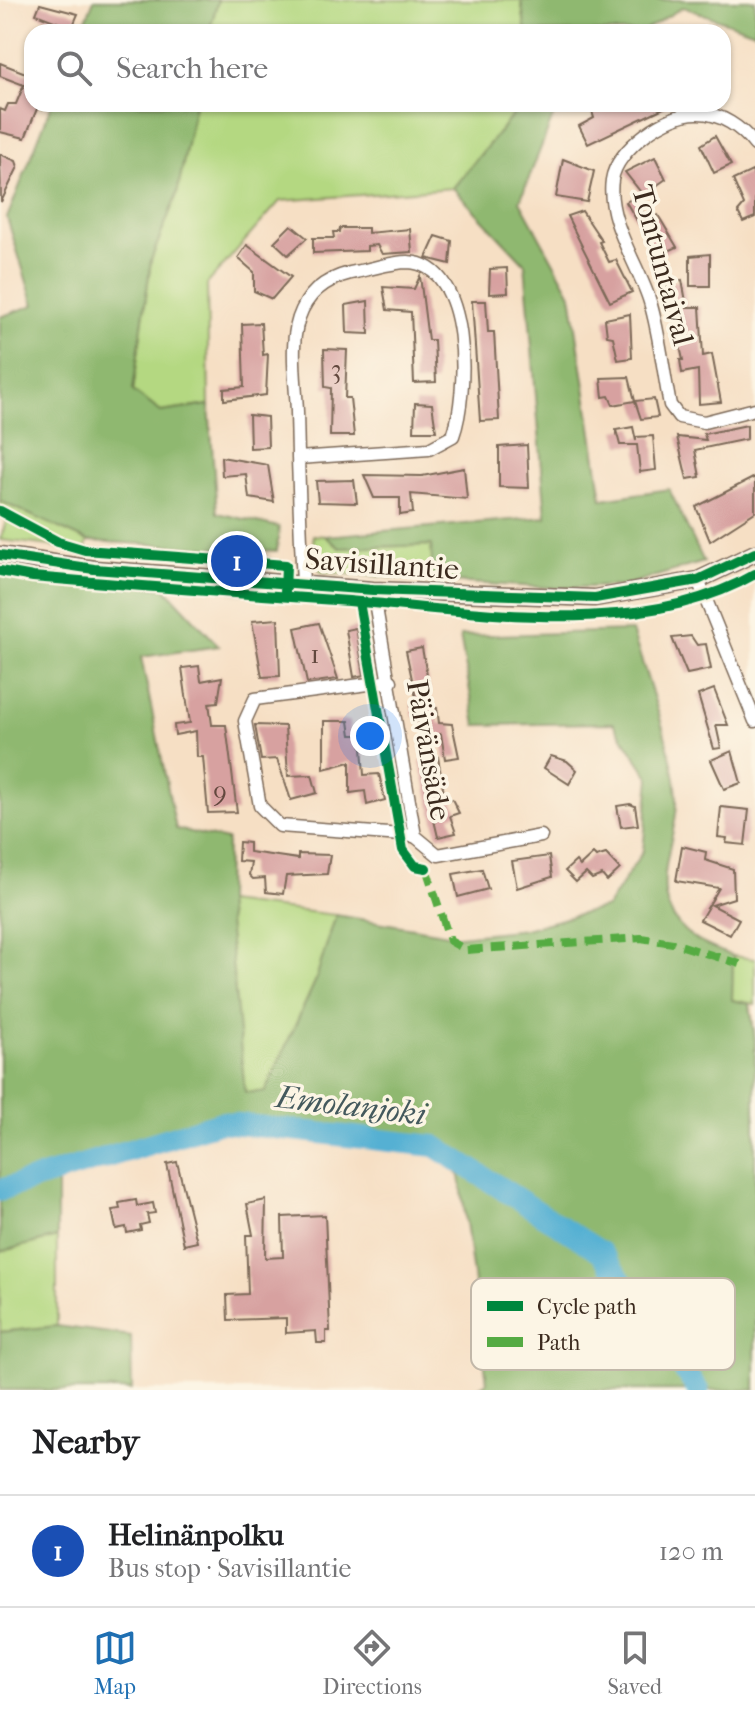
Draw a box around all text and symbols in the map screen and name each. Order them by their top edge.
search box [24,24,731,112]
icon: search [52,46,96,90]
text: Search here [116,51,268,86]
street label: Tontuntaival [624,181,701,349]
house number: 3 [331,354,341,385]
pin: 1 [211,531,263,591]
street label: Savisillantie [304,542,460,587]
house number: 1 [310,639,320,670]
street label: Päivänsäde [399,677,458,823]
your location [350,716,390,756]
house number: 9 [213,776,227,807]
water label: Emolanjoki [272,1078,431,1133]
legend [471,1278,735,1370]
text: Cycle path [537,1294,637,1320]
text: Path [537,1330,581,1356]
text: Nearby [32,1422,139,1462]
text: Helinänpolku [108,1518,284,1553]
text: 1 [53,1536,63,1567]
text: 120 m [659,1536,723,1567]
text: Bus stop · Savisillantie [108,1553,351,1584]
tab: Map [93,1626,137,1700]
tab: Directions [323,1626,422,1700]
tab: Saved [608,1626,662,1700]

